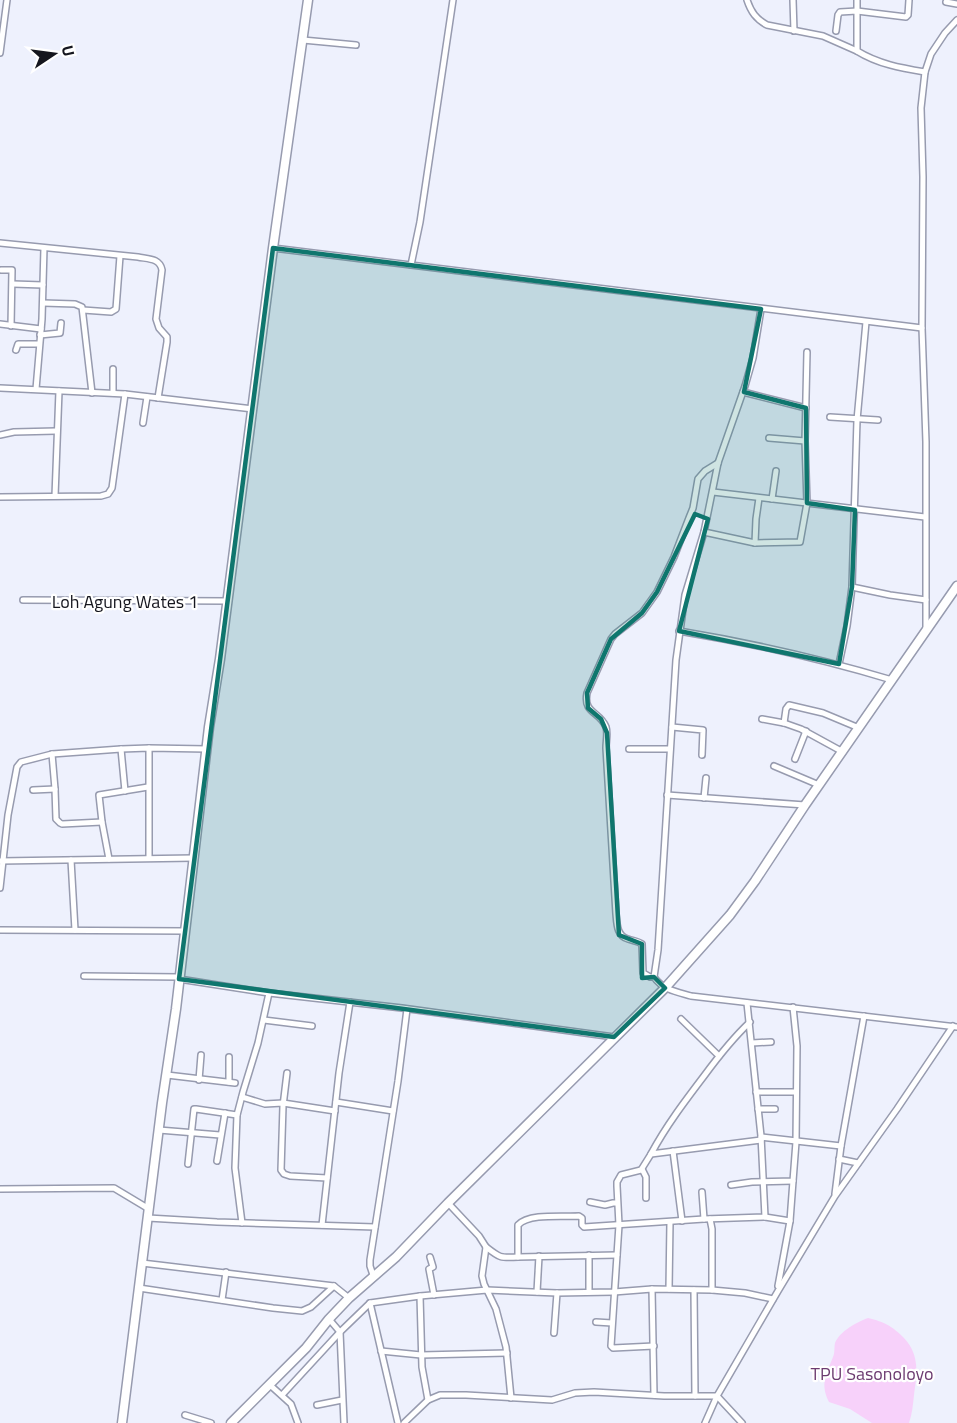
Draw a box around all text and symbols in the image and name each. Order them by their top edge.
north arrow [24,24,84,84]
text: U [56,43,81,58]
street label: Loh Agung Wates 1 [52,588,198,615]
park label: TPU Sasonoloyo [810,1360,934,1387]

